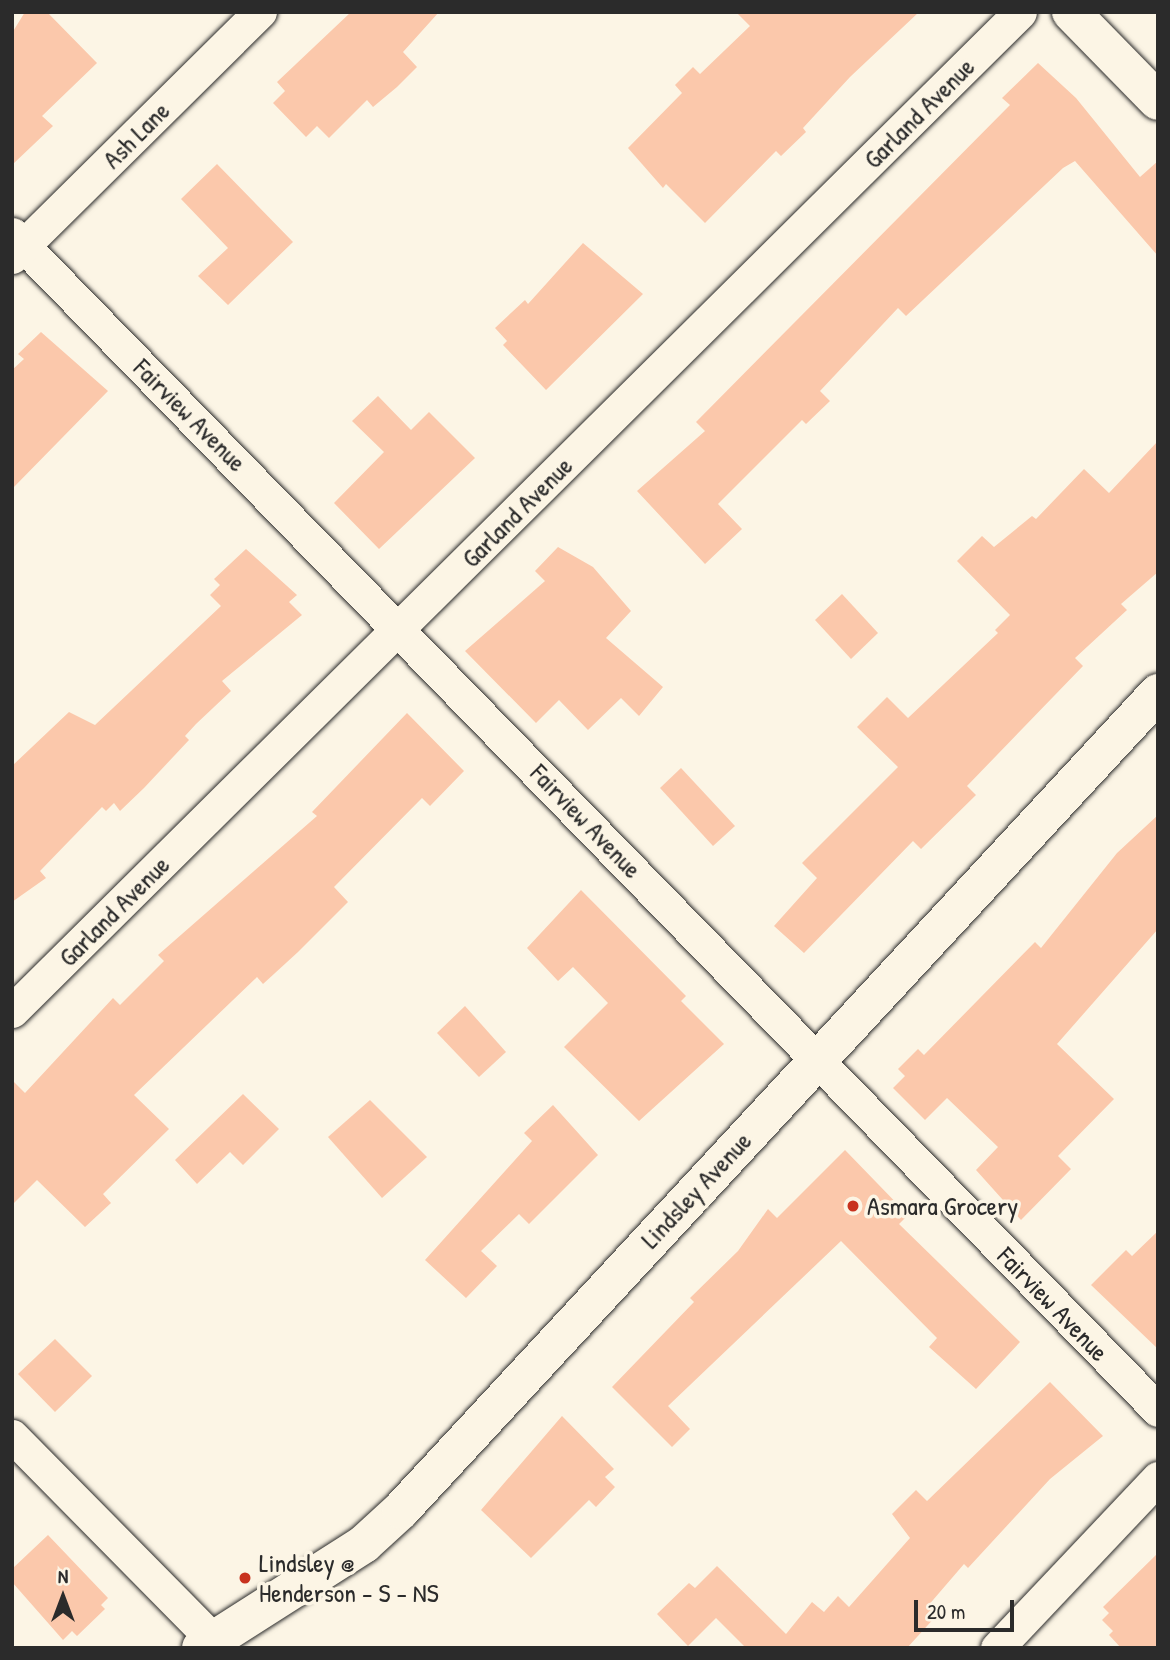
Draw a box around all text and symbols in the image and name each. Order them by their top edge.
street label: Garland Avenue [857,51,981,175]
street label: Ash Lane [96,95,176,175]
street label: Fairview Avenue [127,352,253,478]
street label: Garland Avenue [455,450,579,574]
street label: Fairview Avenue [524,758,648,884]
street label: Garland Avenue [52,849,176,973]
street label: Lindsley Avenue [634,1125,758,1255]
place label: Asmara Grocery [867,1190,1018,1222]
marker: Asmara Grocery [845,1198,861,1214]
street label: Fairview Avenue [991,1241,1115,1367]
place label: Lindsley @ Henderson - S - NS [259,1547,439,1608]
north arrow [28,1562,98,1632]
text: N [58,1563,68,1589]
marker: Lindsley @ Henderson - S - NS [237,1570,253,1586]
scale bar [918,1586,1018,1630]
text: 20 m [927,1597,965,1626]

